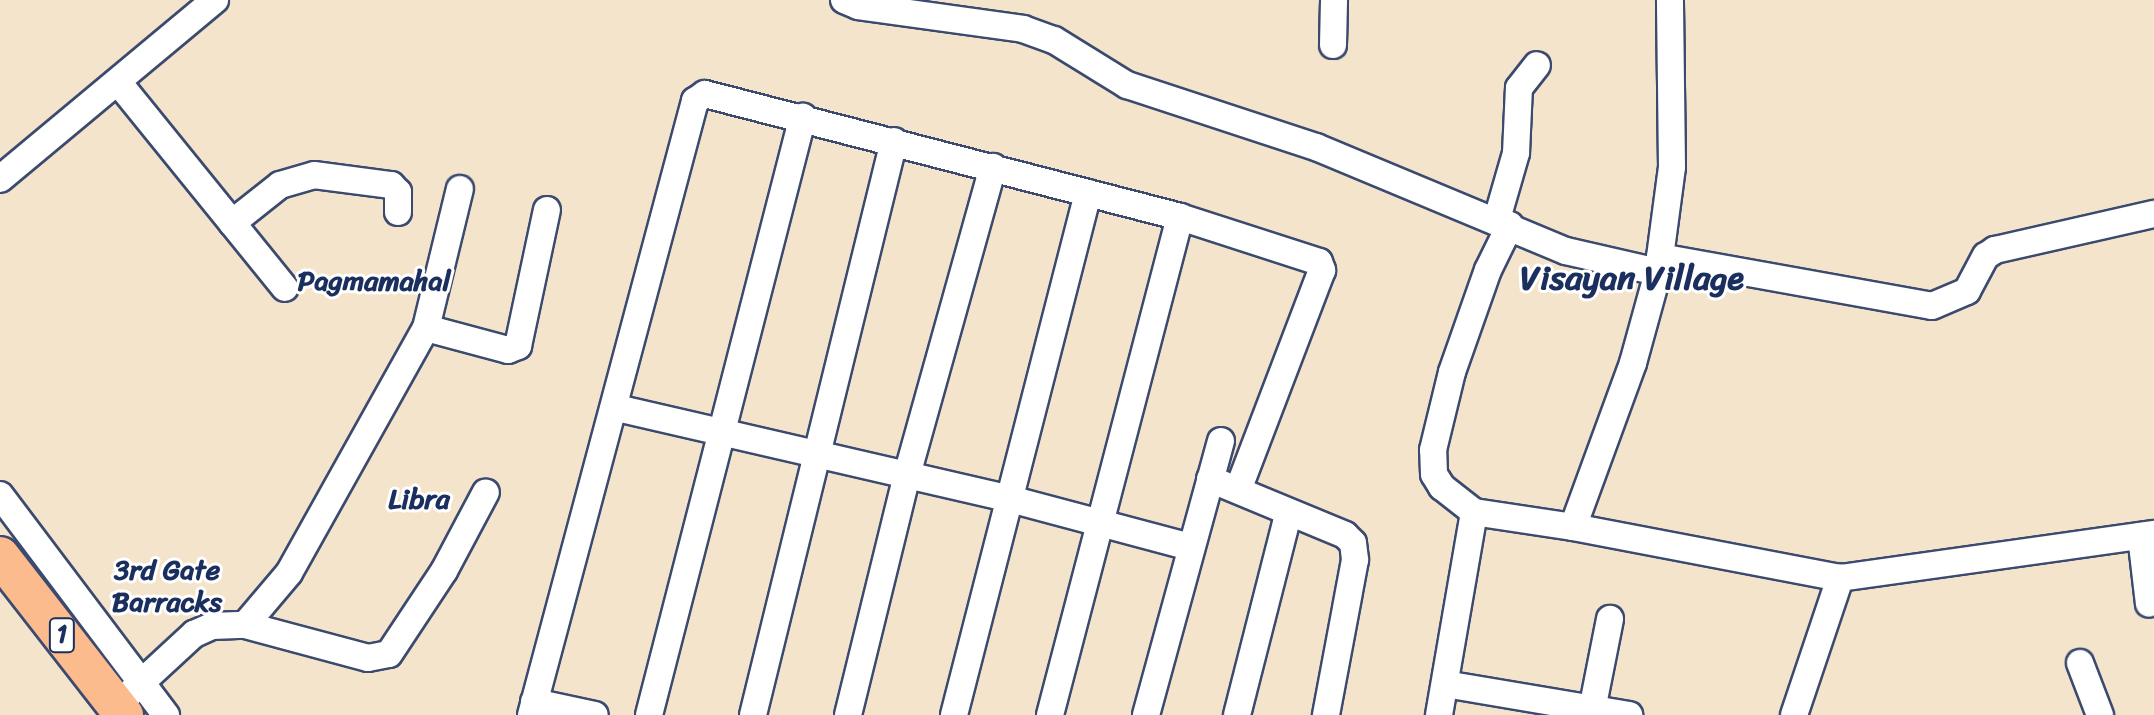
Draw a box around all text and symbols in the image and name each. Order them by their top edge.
district label: Visayan Village [1520,259,1744,299]
district label: Pagmamahal [297,264,451,298]
district label: Libra [388,482,450,516]
district label: 3rd Gate Barracks [112,553,222,619]
road number: 1 [48,615,76,655]

